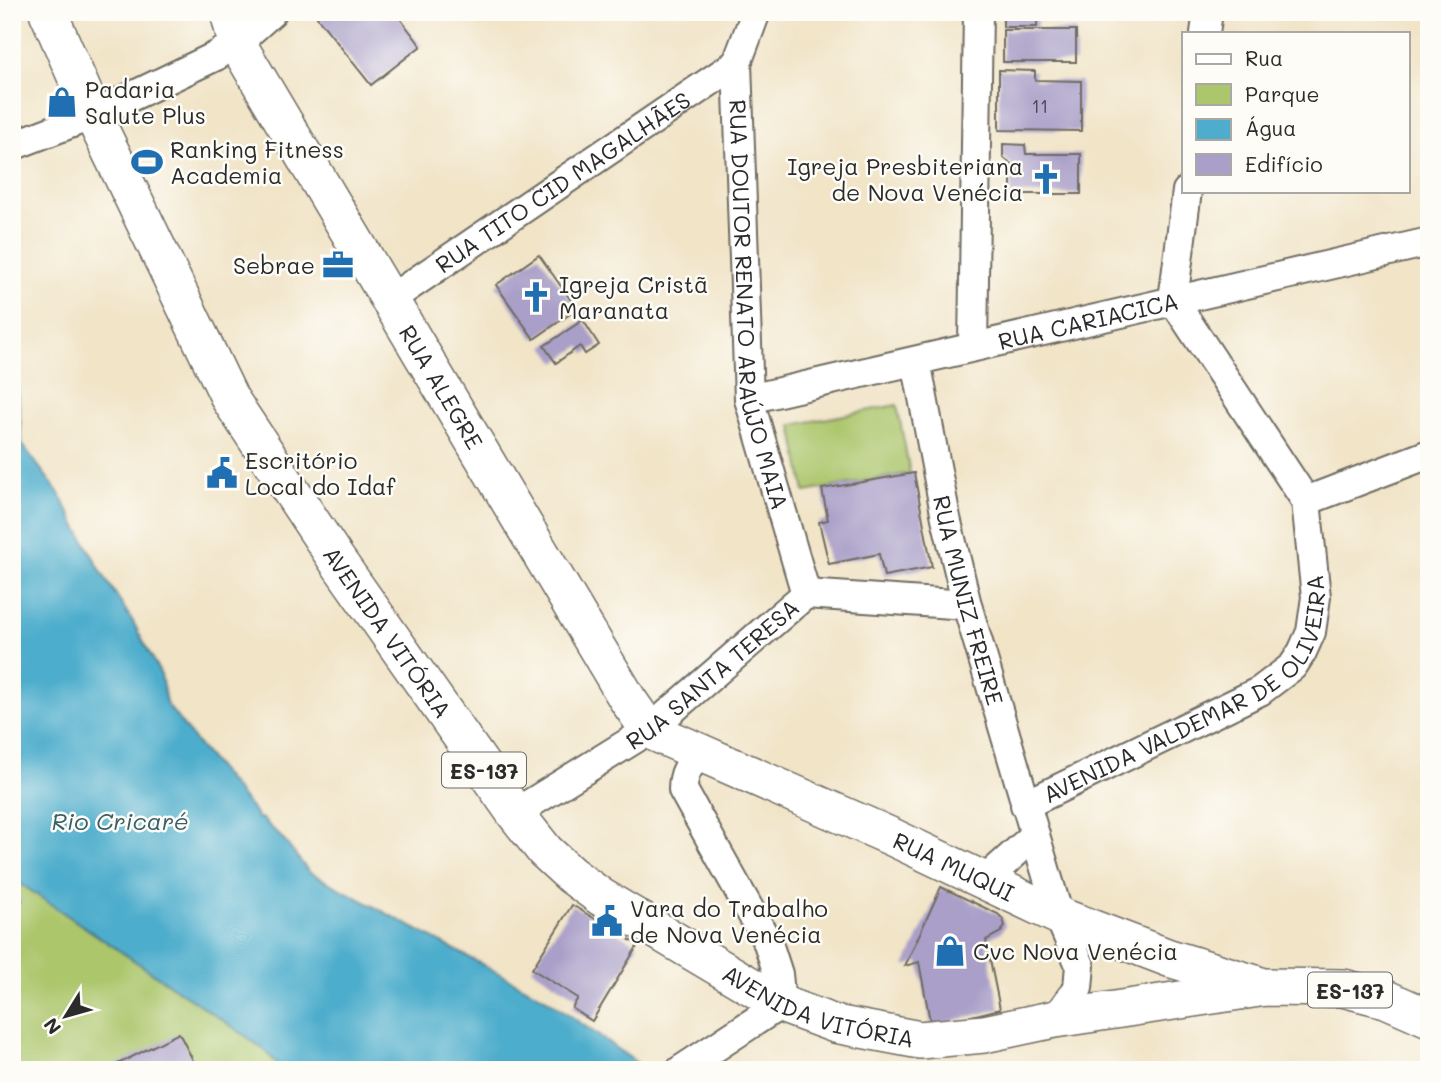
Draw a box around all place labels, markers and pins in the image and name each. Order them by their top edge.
place label: Padaria Salute Plus [85,74,206,130]
shop icon: Padaria Salute Plus [45,85,79,119]
place label: Ranking Fitness Academia [170,134,344,190]
sports icon: Ranking Fitness Academia [130,145,164,179]
place label: Igreja Presbiteriana de Nova Venécia [787,151,1023,207]
church icon: Igreja Presbiteriana de Nova Venécia [1029,162,1063,196]
office icon: Sebrae [321,248,355,282]
place label: Sebrae [233,250,315,280]
place label: Igreja Cristã Maranata [559,269,708,325]
church icon: Igreja Cristã Maranata [519,280,553,314]
place label: Escritório Local do Idaf [245,445,396,501]
public building icon: Escritório Local do Idaf [205,456,239,490]
place label: Vara do Trabalho de Nova Venécia [630,893,828,949]
public building icon: Vara do Trabalho de Nova Venécia [590,904,624,938]
shop icon: Cvc Nova Venécia [933,934,967,968]
place label: Cvc Nova Venécia [973,936,1178,966]

